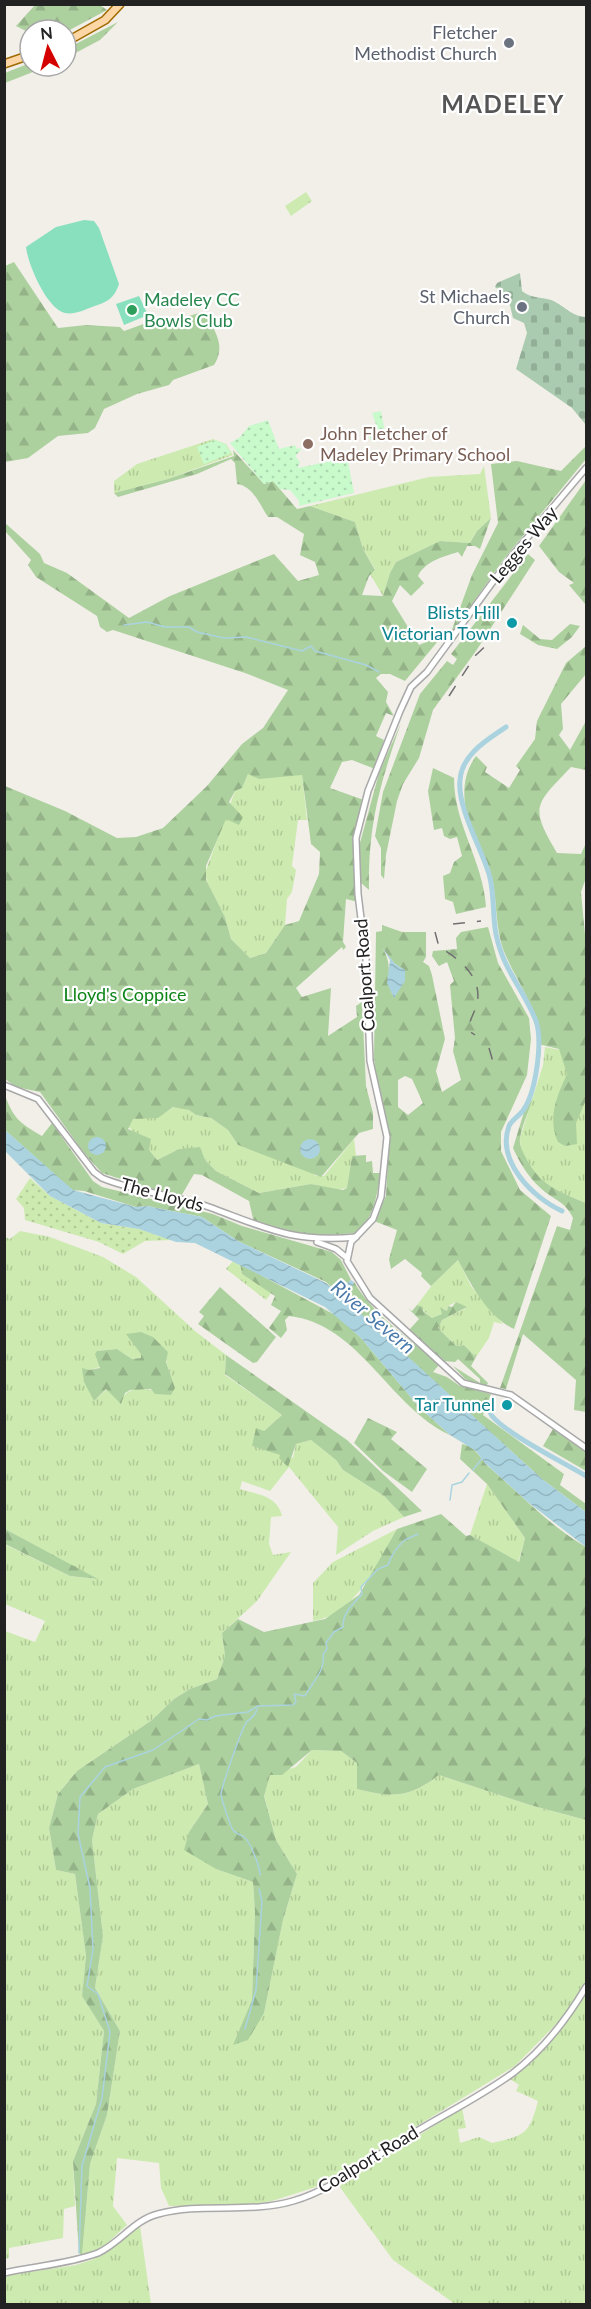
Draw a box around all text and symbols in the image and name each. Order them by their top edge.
north arrow [18,18,78,78]
place label: Fletcher Methodist Church [354,21,497,64]
text: N [39,22,54,43]
marker: Fletcher Methodist Church [502,36,516,50]
district label: MADELEY [441,89,565,118]
place label: St Michaels Church [420,285,510,328]
place label: Madeley CC Bowls Club [144,288,240,331]
marker: St Michaels Church [515,300,529,314]
marker: Madeley CC Bowls Club [125,303,139,317]
place label: John Fletcher of Madeley Primary School [320,422,510,465]
marker: John Fletcher of Madeley Primary School [301,437,315,451]
street label: Legges Way [485,501,562,587]
place label: Blists Hill Victorian Town [382,601,500,644]
marker: Blists Hill Victorian Town [505,616,519,630]
street label: Coalport Road [349,918,379,1032]
park label: Lloyd's Coppice [64,983,186,1005]
street label: The Lloyds [118,1172,206,1216]
water label: River Severn [327,1274,420,1358]
place label: Tar Tunnel [415,1393,495,1415]
marker: Tar Tunnel [500,1398,514,1412]
street label: Coalport Road [313,2121,422,2198]

